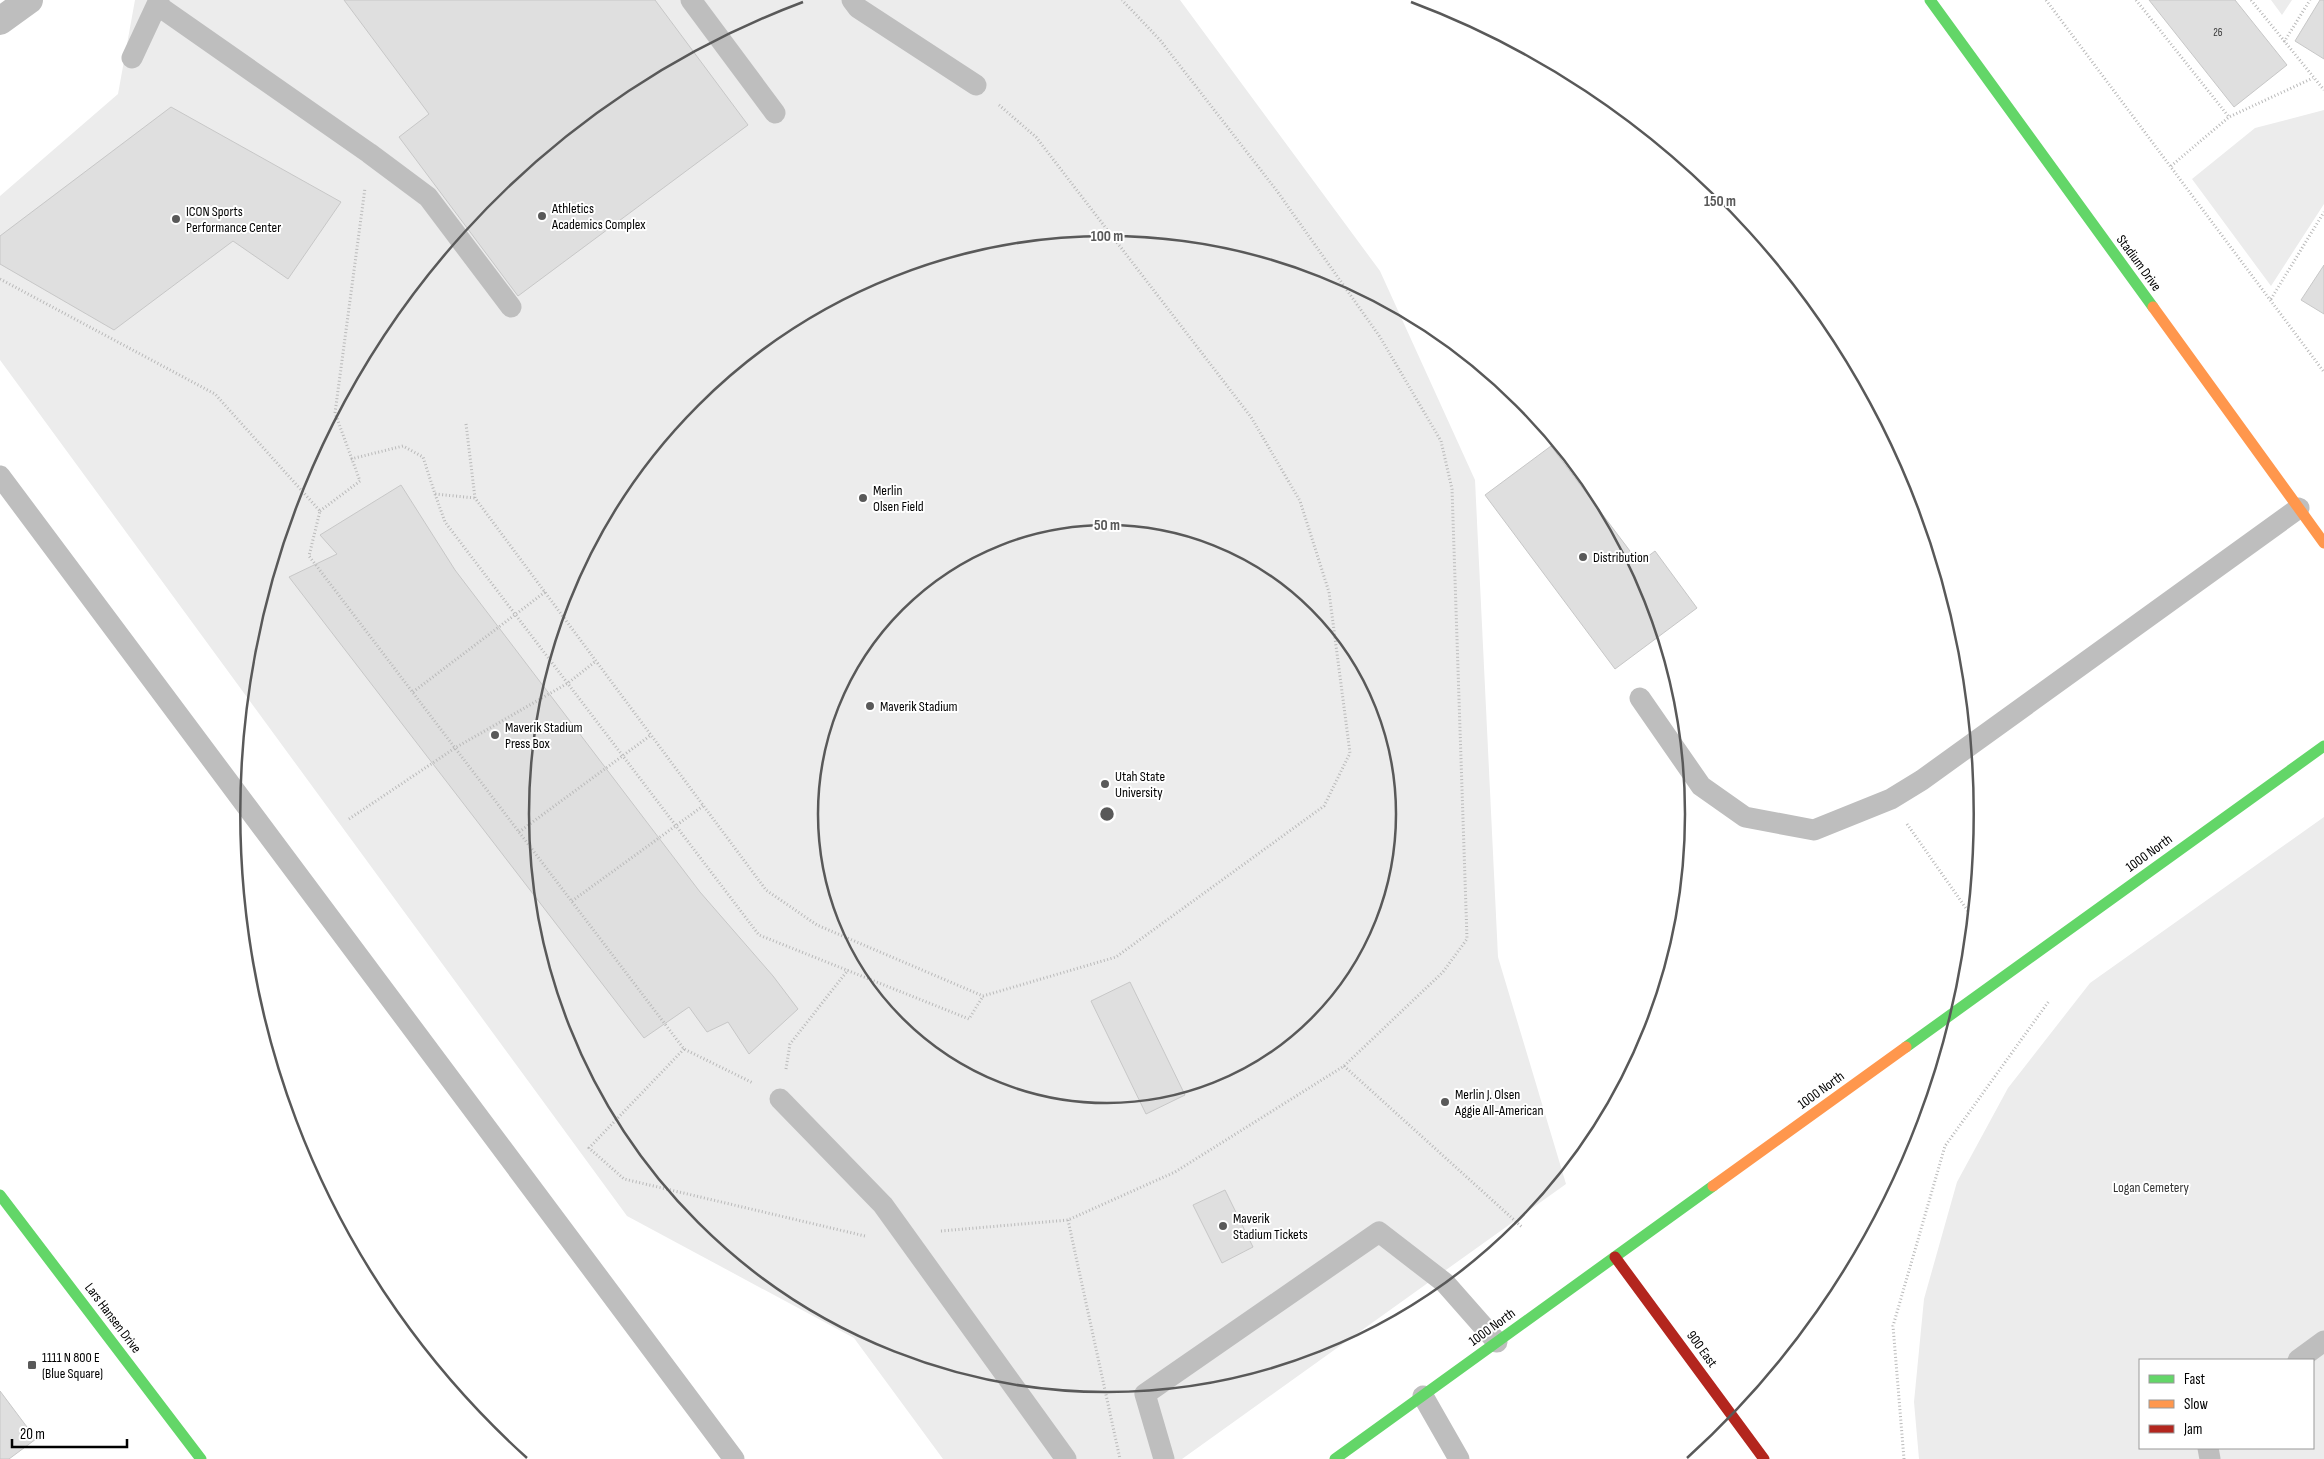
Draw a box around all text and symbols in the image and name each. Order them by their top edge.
house number: 26 [2213,26,2223,39]
text: 150 m [1704,192,1736,211]
place label: Athletics Academics Complex [551,200,646,233]
place label: ICON Sports Performance Center [186,203,281,236]
marker: Athletics Academics Complex [536,210,548,222]
marker: ICON Sports Performance Center [170,213,182,225]
text: 100 m [1091,227,1123,246]
street label: Stadium Drive [2113,231,2165,295]
place label: Merlin Olsen Field [873,482,924,515]
marker: Merlin Olsen Field [857,492,869,504]
text: 50 m [1094,516,1120,535]
place label: Distribution [1593,549,1649,566]
marker: Distribution [1577,551,1589,563]
place label: Maverik Stadium [880,698,958,715]
marker: Maverik Stadium [864,700,876,712]
place label: Maverik Stadium Press Box [505,719,583,752]
marker: Maverik Stadium Press Box [489,729,501,741]
place label: Utah State University [1115,768,1165,801]
marker: Utah State University [1099,778,1111,790]
centre of rings [1098,805,1116,823]
street label: 1000 North [2122,830,2176,876]
street label: 1000 North [1794,1067,1848,1113]
place label: Merlin J. Olsen Aggie All-American [1454,1086,1543,1119]
marker: Merlin J. Olsen Aggie All-American [1439,1096,1451,1108]
park label: Logan Cemetery [2113,1179,2190,1196]
place label: Maverik Stadium Tickets [1233,1210,1308,1243]
marker: Maverik Stadium Tickets [1217,1220,1229,1232]
street label: Lars Hansen Drive [81,1280,145,1356]
street label: 1000 North [1465,1304,1519,1350]
street label: 900 East [1683,1327,1721,1371]
place label: 1111 N 800 E (Blue Square) [42,1349,103,1382]
marker: 1111 N 800 E (Blue Square) [26,1359,38,1371]
legend [2139,1359,2314,1449]
text: Fast [2184,1370,2206,1389]
text: Slow [2184,1395,2208,1414]
scale bar [12,1416,128,1448]
text: Jam [2183,1420,2202,1439]
text: 20 m [20,1425,45,1444]

